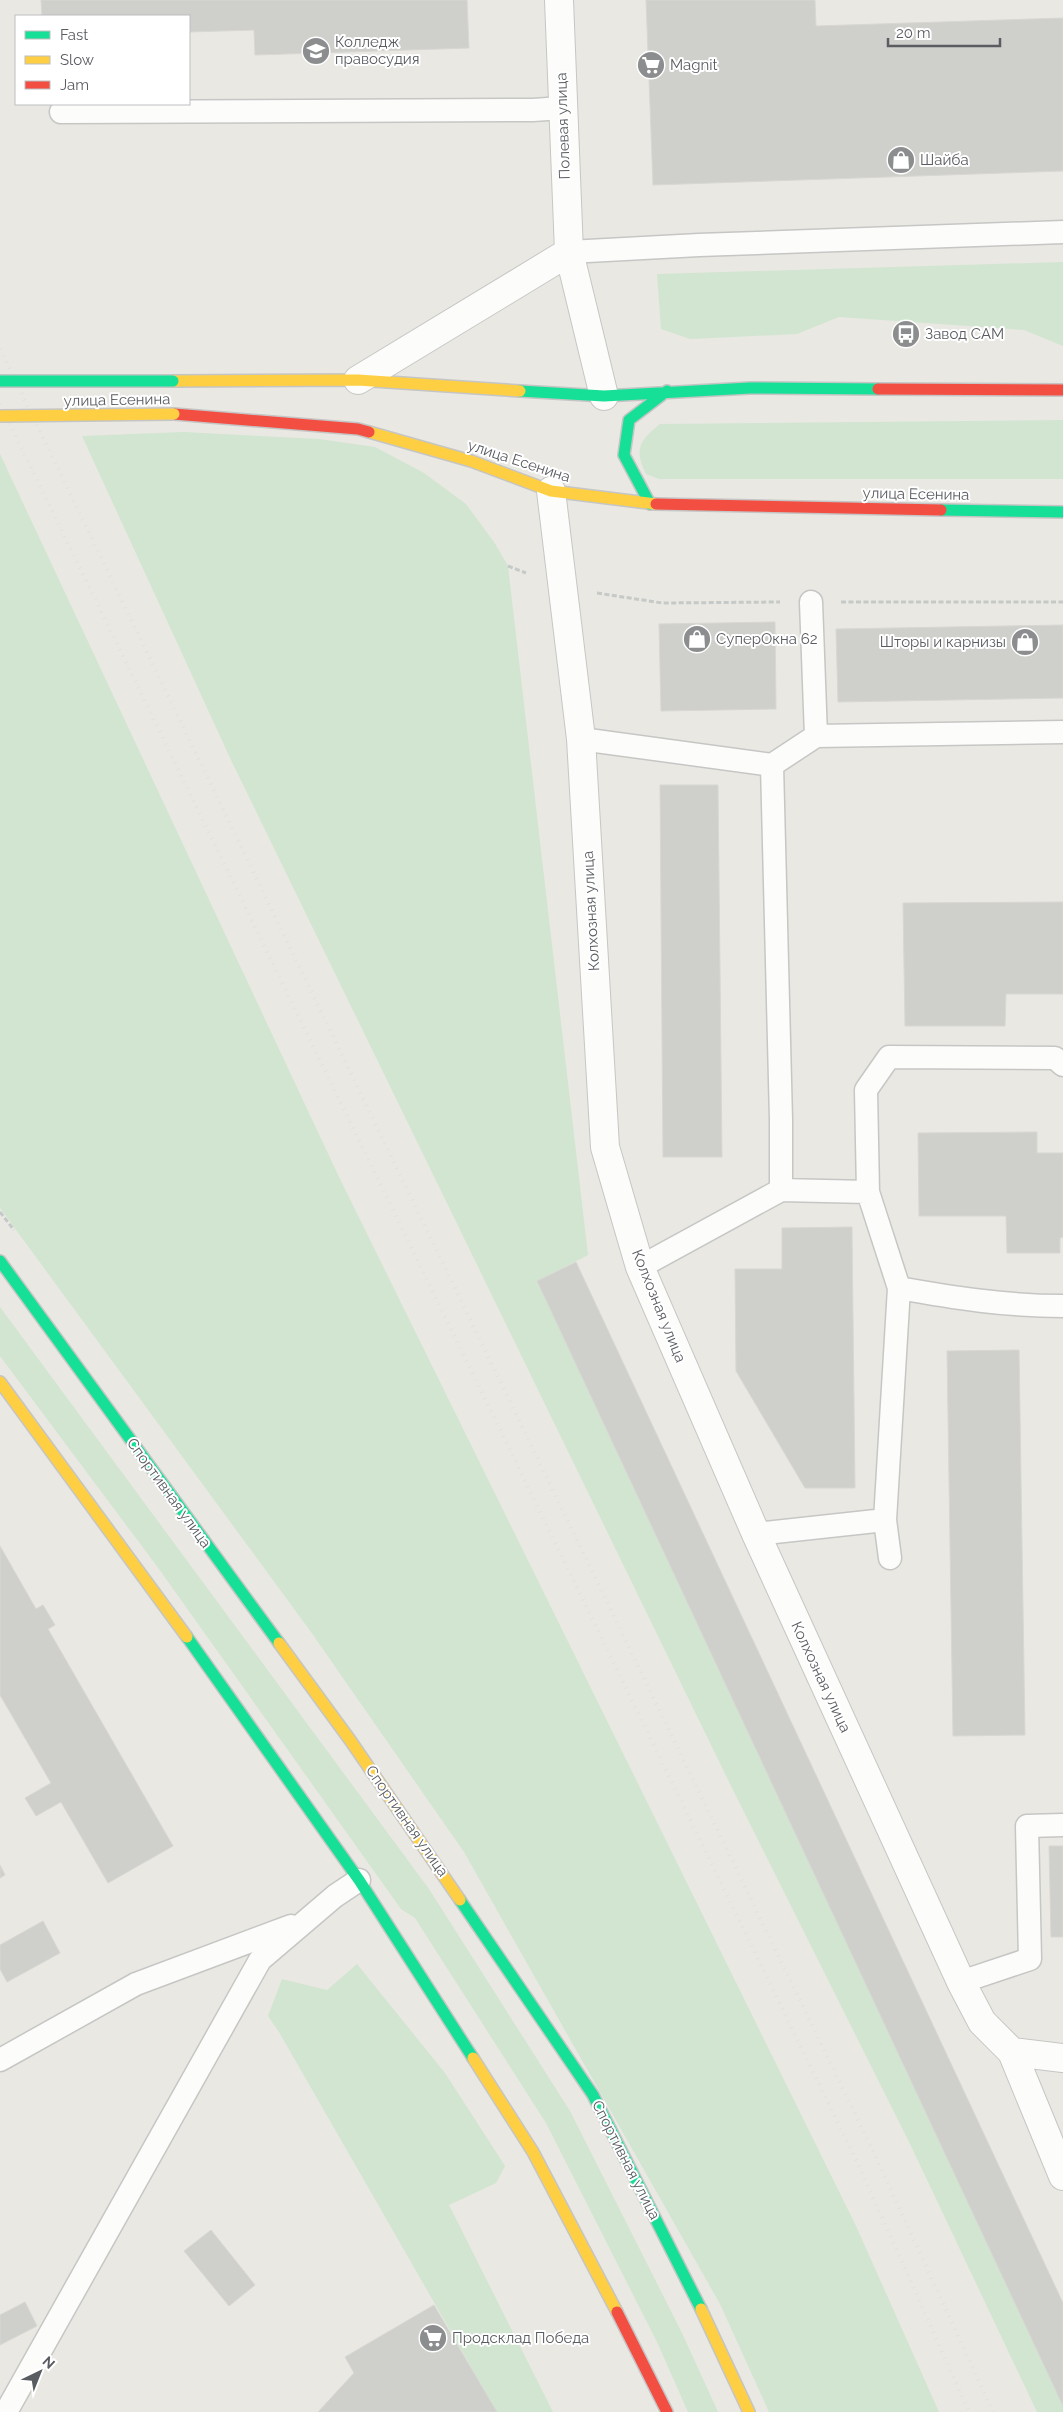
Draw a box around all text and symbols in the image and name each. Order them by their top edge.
legend [15,15,190,105]
scale bar [888,15,1000,47]
text: 20 m [896,24,931,42]
text: Fast [60,26,88,44]
place label: Колледж правосудия [335,33,420,68]
school or university icon: Колледж правосудия [301,36,331,66]
supermarket icon: Magnit [636,50,666,80]
text: Slow [60,51,94,69]
place label: Magnit [670,56,718,74]
street label: Полевая улица [552,72,574,180]
text: Jam [60,76,89,94]
shop icon: Шайба [886,145,916,175]
place label: Шайба [920,151,969,169]
bus stop icon: Завод САМ [891,319,921,349]
place label: Завод САМ [925,325,1004,343]
street label: улица Есенина [63,390,171,410]
street label: улица Есенина [465,436,573,486]
street label: улица Есенина [862,484,970,504]
shop icon: СуперОкна 62 [682,624,712,654]
shop icon: Шторы и карнизы [1010,627,1040,657]
place label: СуперОкна 62 [716,630,818,648]
place label: Шторы и карнизы [880,633,1006,651]
street label: Колхозная улица [579,850,603,972]
street label: Колхозная улица [628,1247,690,1365]
street label: Спортивная улица [123,1434,215,1552]
street label: Колхозная улица [787,1619,855,1735]
street label: Спортивная улица [362,1762,452,1880]
street label: Спортивная улица [588,2097,664,2223]
supermarket icon: Продсклад Победа [418,2323,448,2353]
place label: Продсклад Победа [452,2329,589,2347]
north arrow [15,2347,65,2397]
text: N [40,2353,58,2372]

